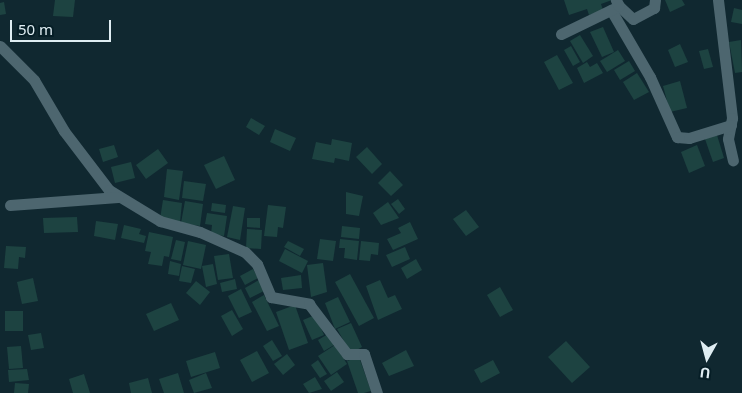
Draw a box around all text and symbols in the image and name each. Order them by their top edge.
scale bar [12,10,114,42]
text: 50 m [18,19,53,39]
north arrow [682,333,732,383]
text: U [699,363,712,383]

